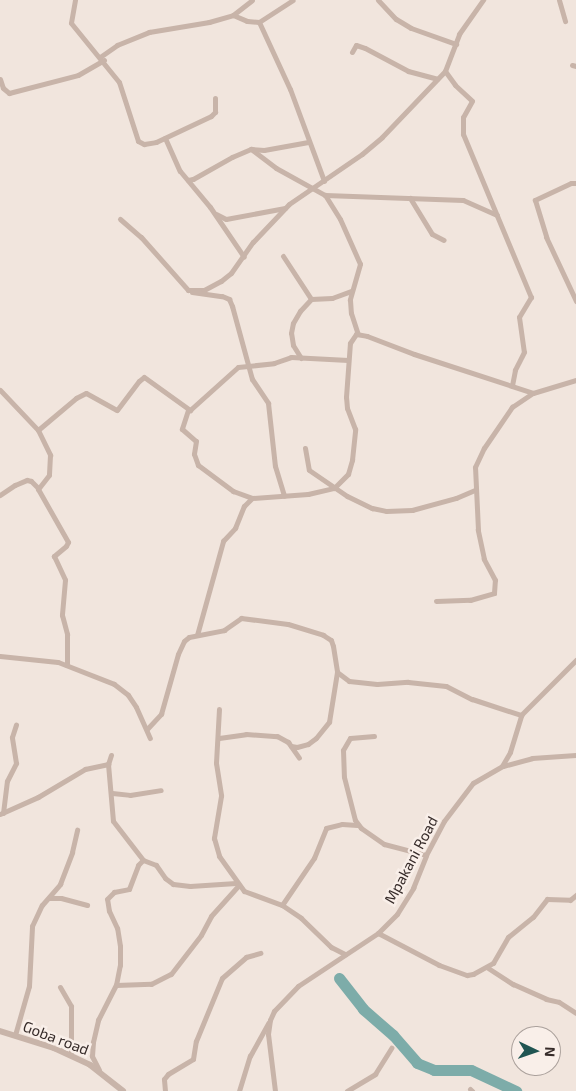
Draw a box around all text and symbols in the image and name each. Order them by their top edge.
street label: Mpakani Road [380,813,442,907]
street label: Goba road [20,1017,92,1059]
north arrow [511,1026,561,1076]
text: N [542,1046,559,1057]

